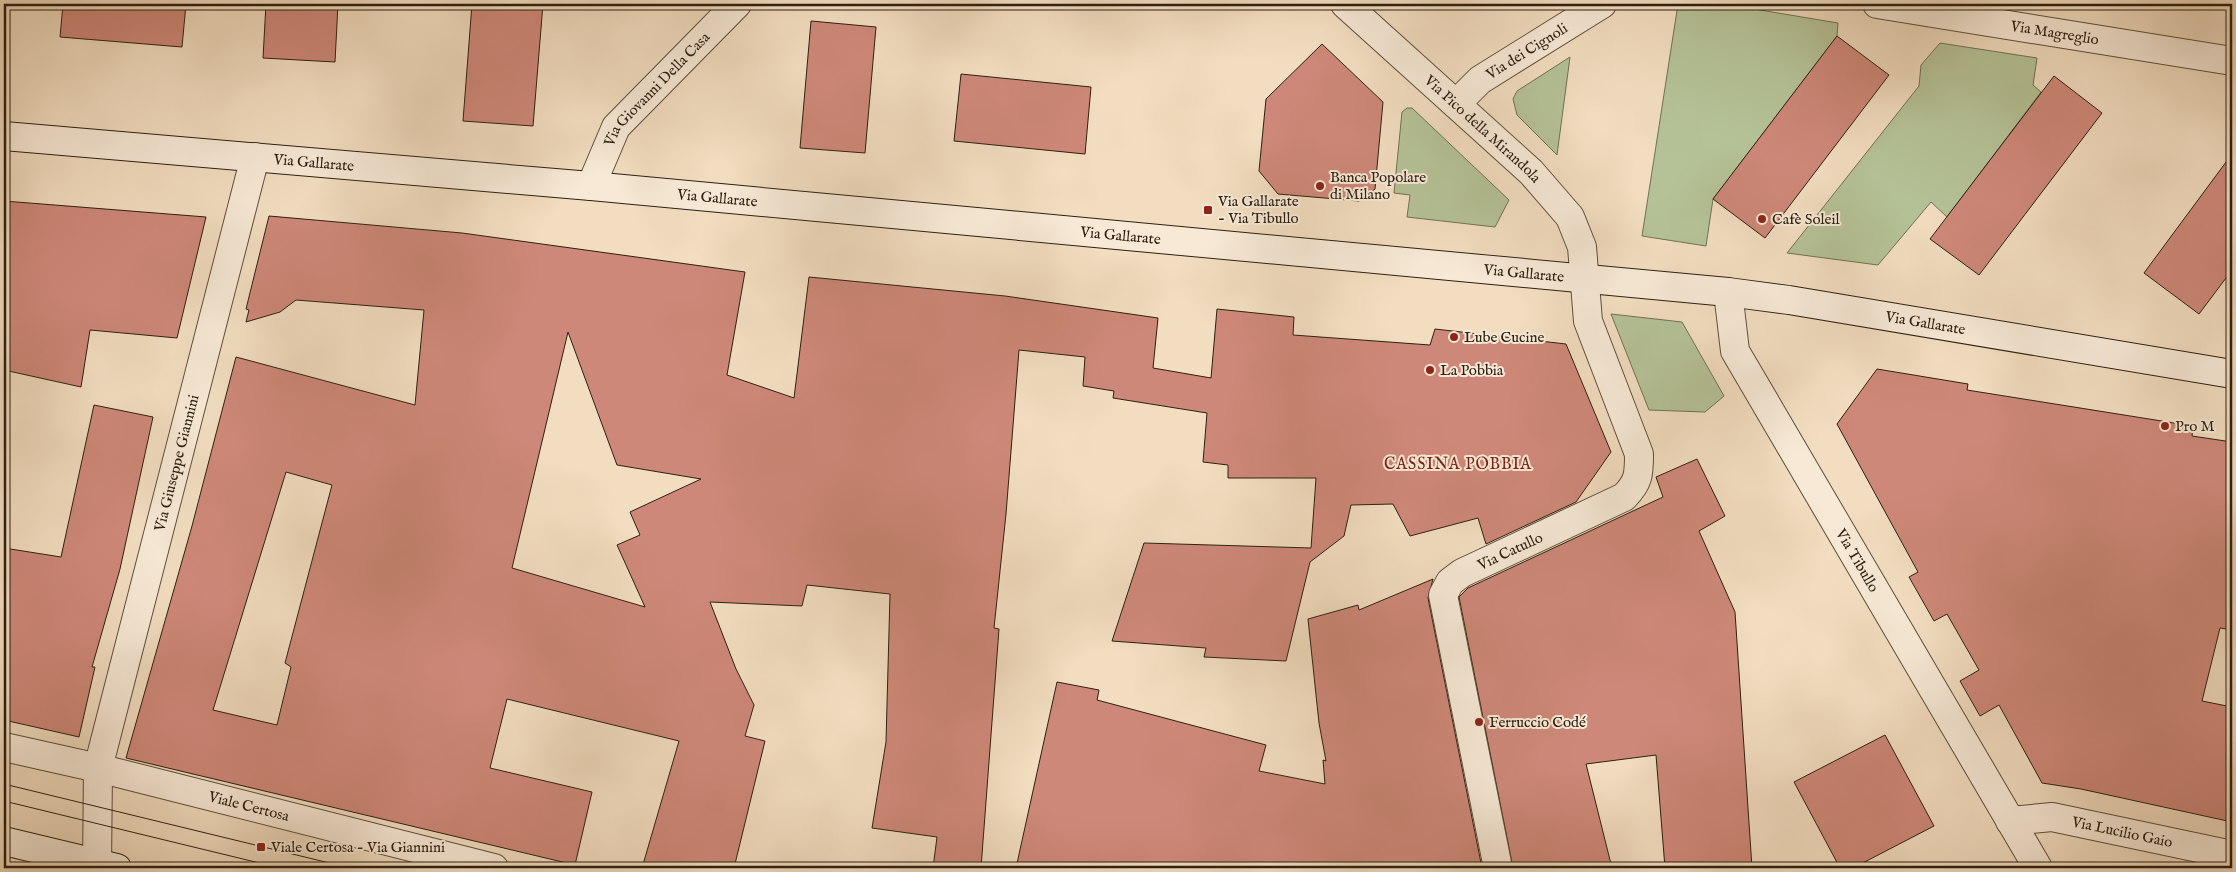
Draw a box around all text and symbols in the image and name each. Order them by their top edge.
street label: Via Magreglio [2008,16,2100,49]
street label: Via dei Cignoli [1482,19,1571,84]
street label: Via Giovanni Della Casa [600,28,715,150]
street label: Via Pico della Mirandola [1419,70,1545,187]
street label: Via Gallarate [272,150,355,176]
place label: Banca Popolare di Milano [1330,168,1426,204]
marker: Banca Popolare di Milano [1314,180,1326,192]
street label: Via Gallarate [675,185,758,211]
place label: Via Gallarate - Via Tibullo [1217,192,1299,228]
marker: Via Gallarate - Via Tibullo [1202,204,1214,216]
place label: Cafè Soleil [1772,210,1840,229]
marker: Cafè Soleil [1756,213,1768,225]
street label: Via Gallarate [1078,223,1162,249]
street label: Via Gallarate [1482,260,1565,287]
street label: Via Gallarate [1883,307,1967,339]
place label: Lube Cucine [1464,328,1545,347]
marker: Lube Cucine [1448,331,1460,343]
place label: La Pobbia [1440,361,1504,380]
marker: La Pobbia [1424,364,1436,376]
street label: Via Giuseppe Giannini [150,393,204,534]
place label: Pro M [2175,417,2215,436]
marker: Pro M [2159,420,2171,432]
district label: CASSINA POBBIA [1384,455,1532,475]
street label: Via Tibullo [1831,524,1883,596]
street label: Via Catullo [1474,528,1546,575]
place label: Ferruccio Codé [1489,713,1586,732]
marker: Ferruccio Codé [1473,716,1485,728]
street label: Viale Certosa [205,787,292,826]
street label: Via Lucilio Gaio [2069,812,2174,852]
place label: Viale Certosa - Via Giannini [270,838,445,857]
marker: Viale Certosa - Via Giannini [255,841,267,853]

